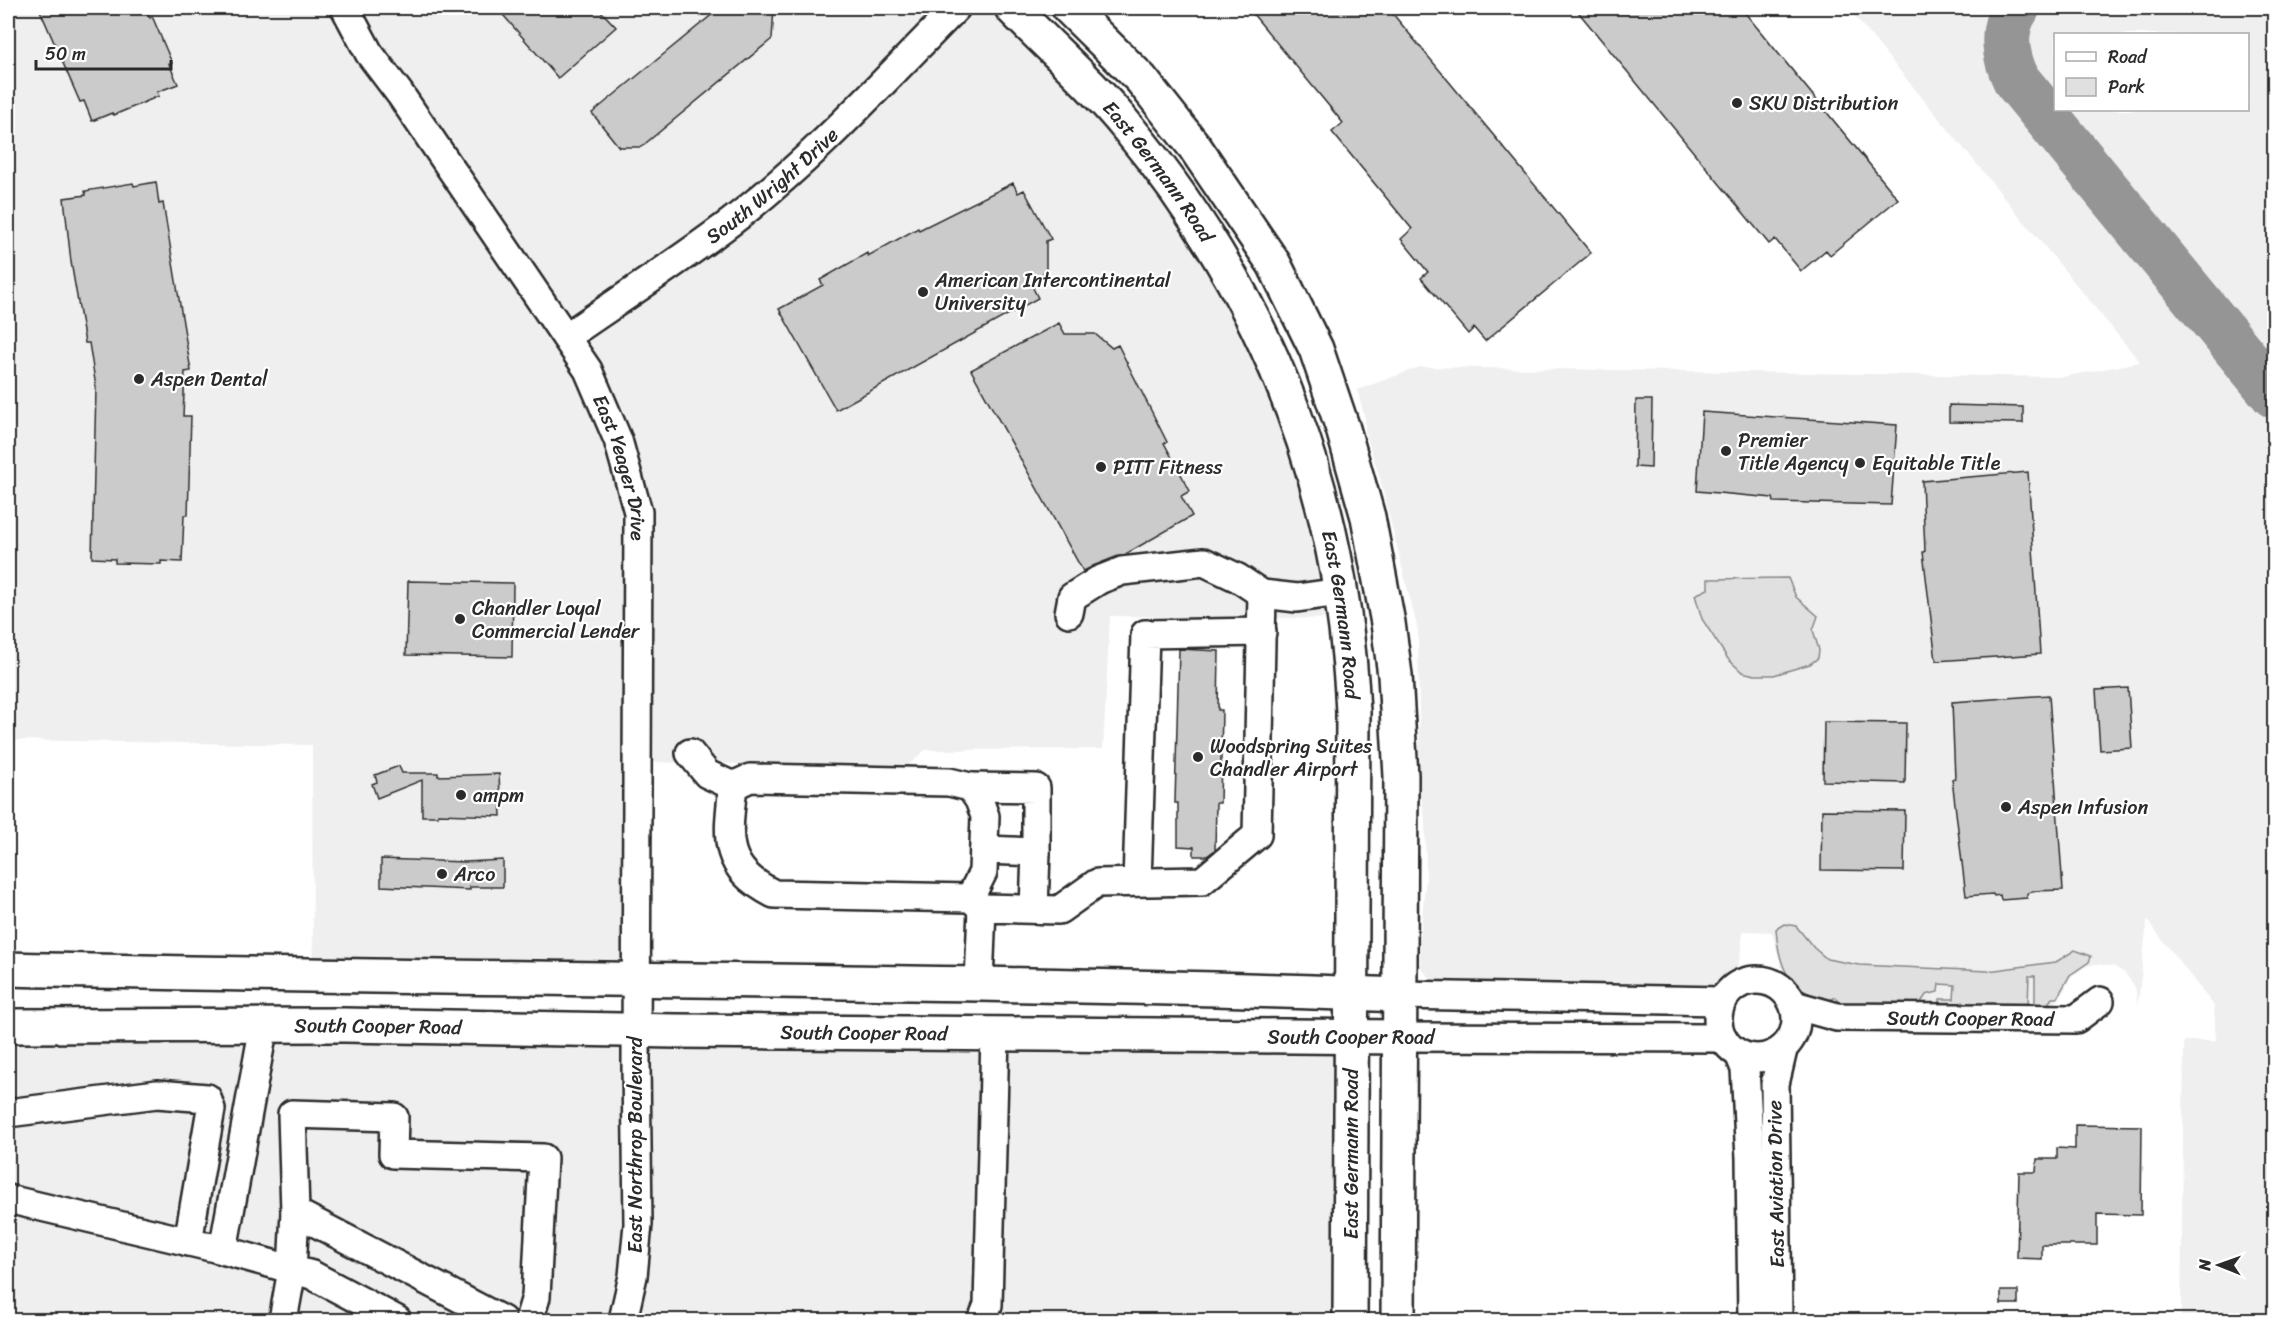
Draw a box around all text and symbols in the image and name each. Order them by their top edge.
scale bar [36,33,171,71]
legend [2054,33,2249,111]
text: 50 m [45,38,86,70]
text: Road [2108,41,2148,73]
text: Park [2108,71,2145,103]
place label: SKU Distribution [1749,86,1898,121]
street label: East Germann Road [1094,92,1224,251]
marker: SKU Distribution [1730,96,1744,110]
street label: South Wright Drive [698,118,847,253]
place label: American Intercontinental University [934,263,1172,321]
marker: American Intercontinental University [916,285,930,299]
place label: Aspen Dental [150,362,268,397]
marker: Aspen Dental [132,372,146,386]
street label: East Yeager Drive [583,389,656,541]
place label: Premier Title Agency [1738,423,1849,481]
marker: Premier Title Agency [1719,444,1733,458]
place label: Equitable Title [1872,446,2001,481]
place label: PITT Fitness [1113,450,1223,485]
marker: Equitable Title [1853,456,1867,470]
marker: PITT Fitness [1094,460,1108,474]
street label: East Germann Road [1312,527,1370,702]
place label: Chandler Loyal Commercial Lender [472,591,641,649]
marker: Chandler Loyal Commercial Lender [453,612,467,626]
place label: Woodspring Suites Chandler Airport [1210,729,1373,787]
marker: Woodspring Suites Chandler Airport [1191,750,1205,764]
place label: ampm [473,778,524,813]
marker: ampm [454,788,468,802]
place label: Aspen Infusion [2017,790,2148,825]
marker: Aspen Infusion [1999,800,2013,814]
place label: Arco [453,857,495,892]
marker: Arco [435,867,449,881]
street label: South Cooper Road [1887,1000,2056,1036]
street label: South Cooper Road [294,1007,463,1045]
street label: South Cooper Road [780,1014,949,1051]
street label: South Cooper Road [1267,1020,1436,1055]
street label: East Northrop Boulevard [618,1035,653,1253]
street label: East Germann Road [1334,1067,1369,1239]
street label: East Aviation Drive [1757,1100,1795,1268]
north arrow [2189,1235,2249,1295]
text: N [2190,1258,2219,1272]

